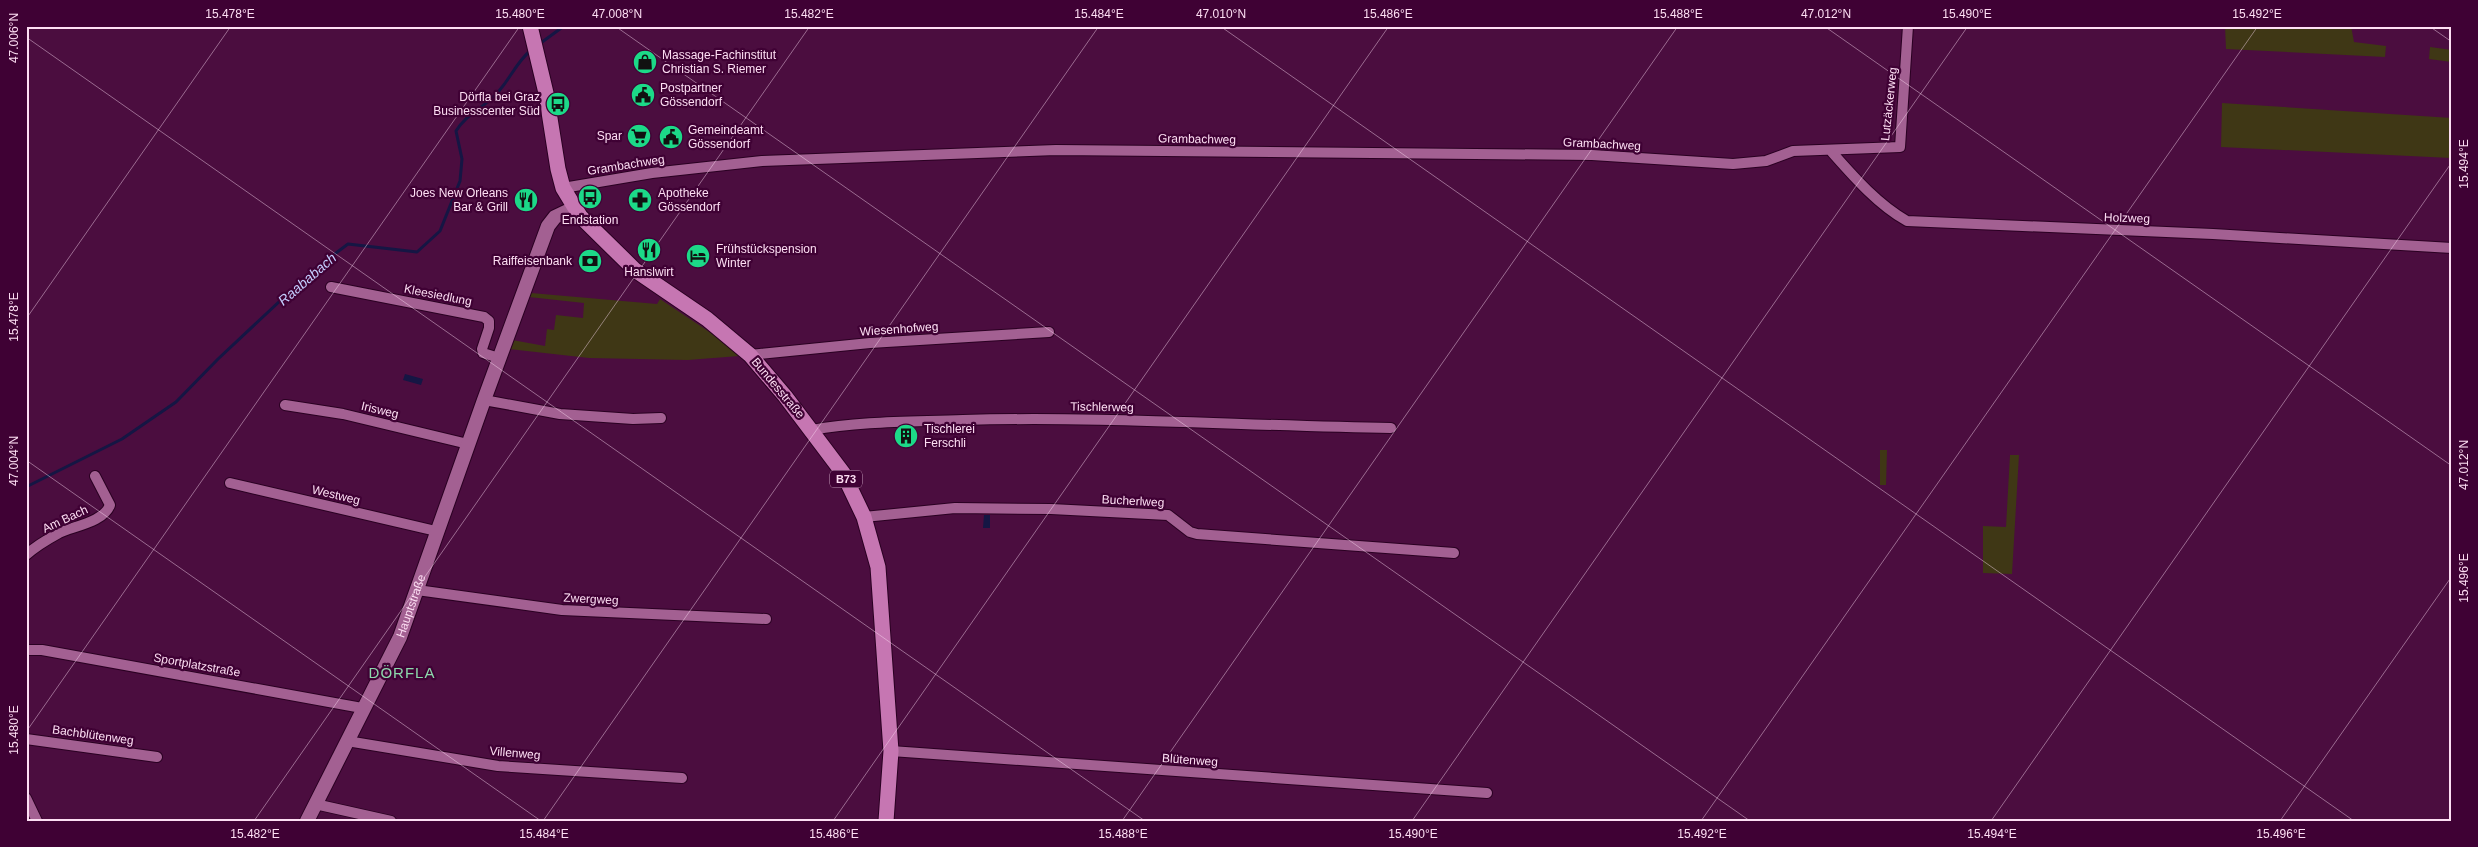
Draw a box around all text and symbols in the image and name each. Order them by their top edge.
text: 15.478°E [205,7,255,21]
text: 15.480°E [495,7,545,21]
text: 47.008°N [592,7,642,21]
text: 15.482°E [784,7,834,21]
text: 15.484°E [1074,7,1124,21]
text: 47.010°N [1196,7,1246,21]
text: 15.486°E [1363,7,1413,21]
text: 15.488°E [1653,7,1703,21]
text: 47.012°N [1801,7,1851,21]
text: 15.490°E [1942,7,1992,21]
text: 15.492°E [2232,7,2282,21]
text: 47.006°N [7,13,21,63]
place label: Massage-Fachinstitut Christian S. Riemer [662,48,777,76]
shop icon: Massage-Fachinstitut Christian S. Riemer [632,49,658,75]
street label: Lutzäckerweg [1878,66,1900,142]
place label: Postpartner Gössendorf [660,81,723,109]
public building icon: Postpartner Gössendorf [630,82,656,108]
place label: Dörfla bei Graz Businesscenter Süd [433,90,540,118]
bus stop icon: Dörfla bei Graz Businesscenter Süd [545,91,571,117]
supermarket icon: Spar [626,123,652,149]
place label: Gemeindeamt Gössendorf [688,123,764,151]
public building icon: Gemeindeamt Gössendorf [658,124,684,150]
place label: Spar [597,129,622,143]
street label: Grambachweg [1158,131,1236,147]
street label: Grambachweg [1563,135,1641,153]
text: 15.494°E [2457,139,2471,189]
street label: Grambachweg [586,152,666,178]
bus stop icon: Endstation [577,184,603,210]
place label: Joes New Orleans Bar & Grill [410,186,508,214]
place label: Apotheke Gössendorf [658,186,721,214]
restaurant icon: Joes New Orleans Bar & Grill [513,187,539,213]
pharmacy icon: Apotheke Gössendorf [627,187,653,213]
street label: Holzweg [2104,210,2150,226]
place label: Endstation [562,213,618,227]
restaurant icon: Hanslwirt [636,237,662,263]
place label: Frühstückspension Winter [716,242,817,270]
hotel icon: Frühstückspension Winter [685,243,711,269]
bank icon: Raiffeisenbank [577,248,603,274]
water label: Raababach [275,249,339,309]
place label: Raiffeisenbank [493,254,573,268]
place label: Hanslwirt [624,265,674,279]
street label: Kleesiedlung [403,282,473,308]
text: 15.478°E [7,292,21,342]
street label: Wiesenhofweg [859,319,939,339]
street label: Bundesstraße [749,355,808,421]
street label: Irisweg [360,399,400,421]
street label: Tischlerweg [1070,399,1134,415]
place label: Tischlerei Ferschli [924,422,975,450]
building icon: Tischlerei Ferschli [893,423,919,449]
text: 47.004°N [7,436,21,486]
text: 47.012°N [2457,440,2471,490]
road number: B73 [830,470,862,488]
street label: Westweg [310,483,362,507]
street label: Bucherlweg [1101,492,1165,510]
street label: Am Bach [40,502,90,536]
text: 15.496°E [2457,553,2471,603]
street label: Hauptstraße [393,572,429,640]
street label: Zwergweg [563,591,619,607]
street label: Sportplatzstraße [152,650,242,680]
district label: DÖRFLA [369,664,435,681]
text: 15.480°E [7,705,21,755]
street label: Bachblütenweg [51,722,135,748]
street label: Villenweg [489,744,541,762]
street label: Blütenweg [1162,751,1218,769]
text: 15.482°E [230,827,280,841]
text: 15.484°E [519,827,569,841]
text: 15.486°E [809,827,859,841]
text: 15.488°E [1098,827,1148,841]
text: 15.490°E [1388,827,1438,841]
text: 15.492°E [1677,827,1727,841]
text: 15.494°E [1967,827,2017,841]
text: 15.496°E [2256,827,2306,841]

